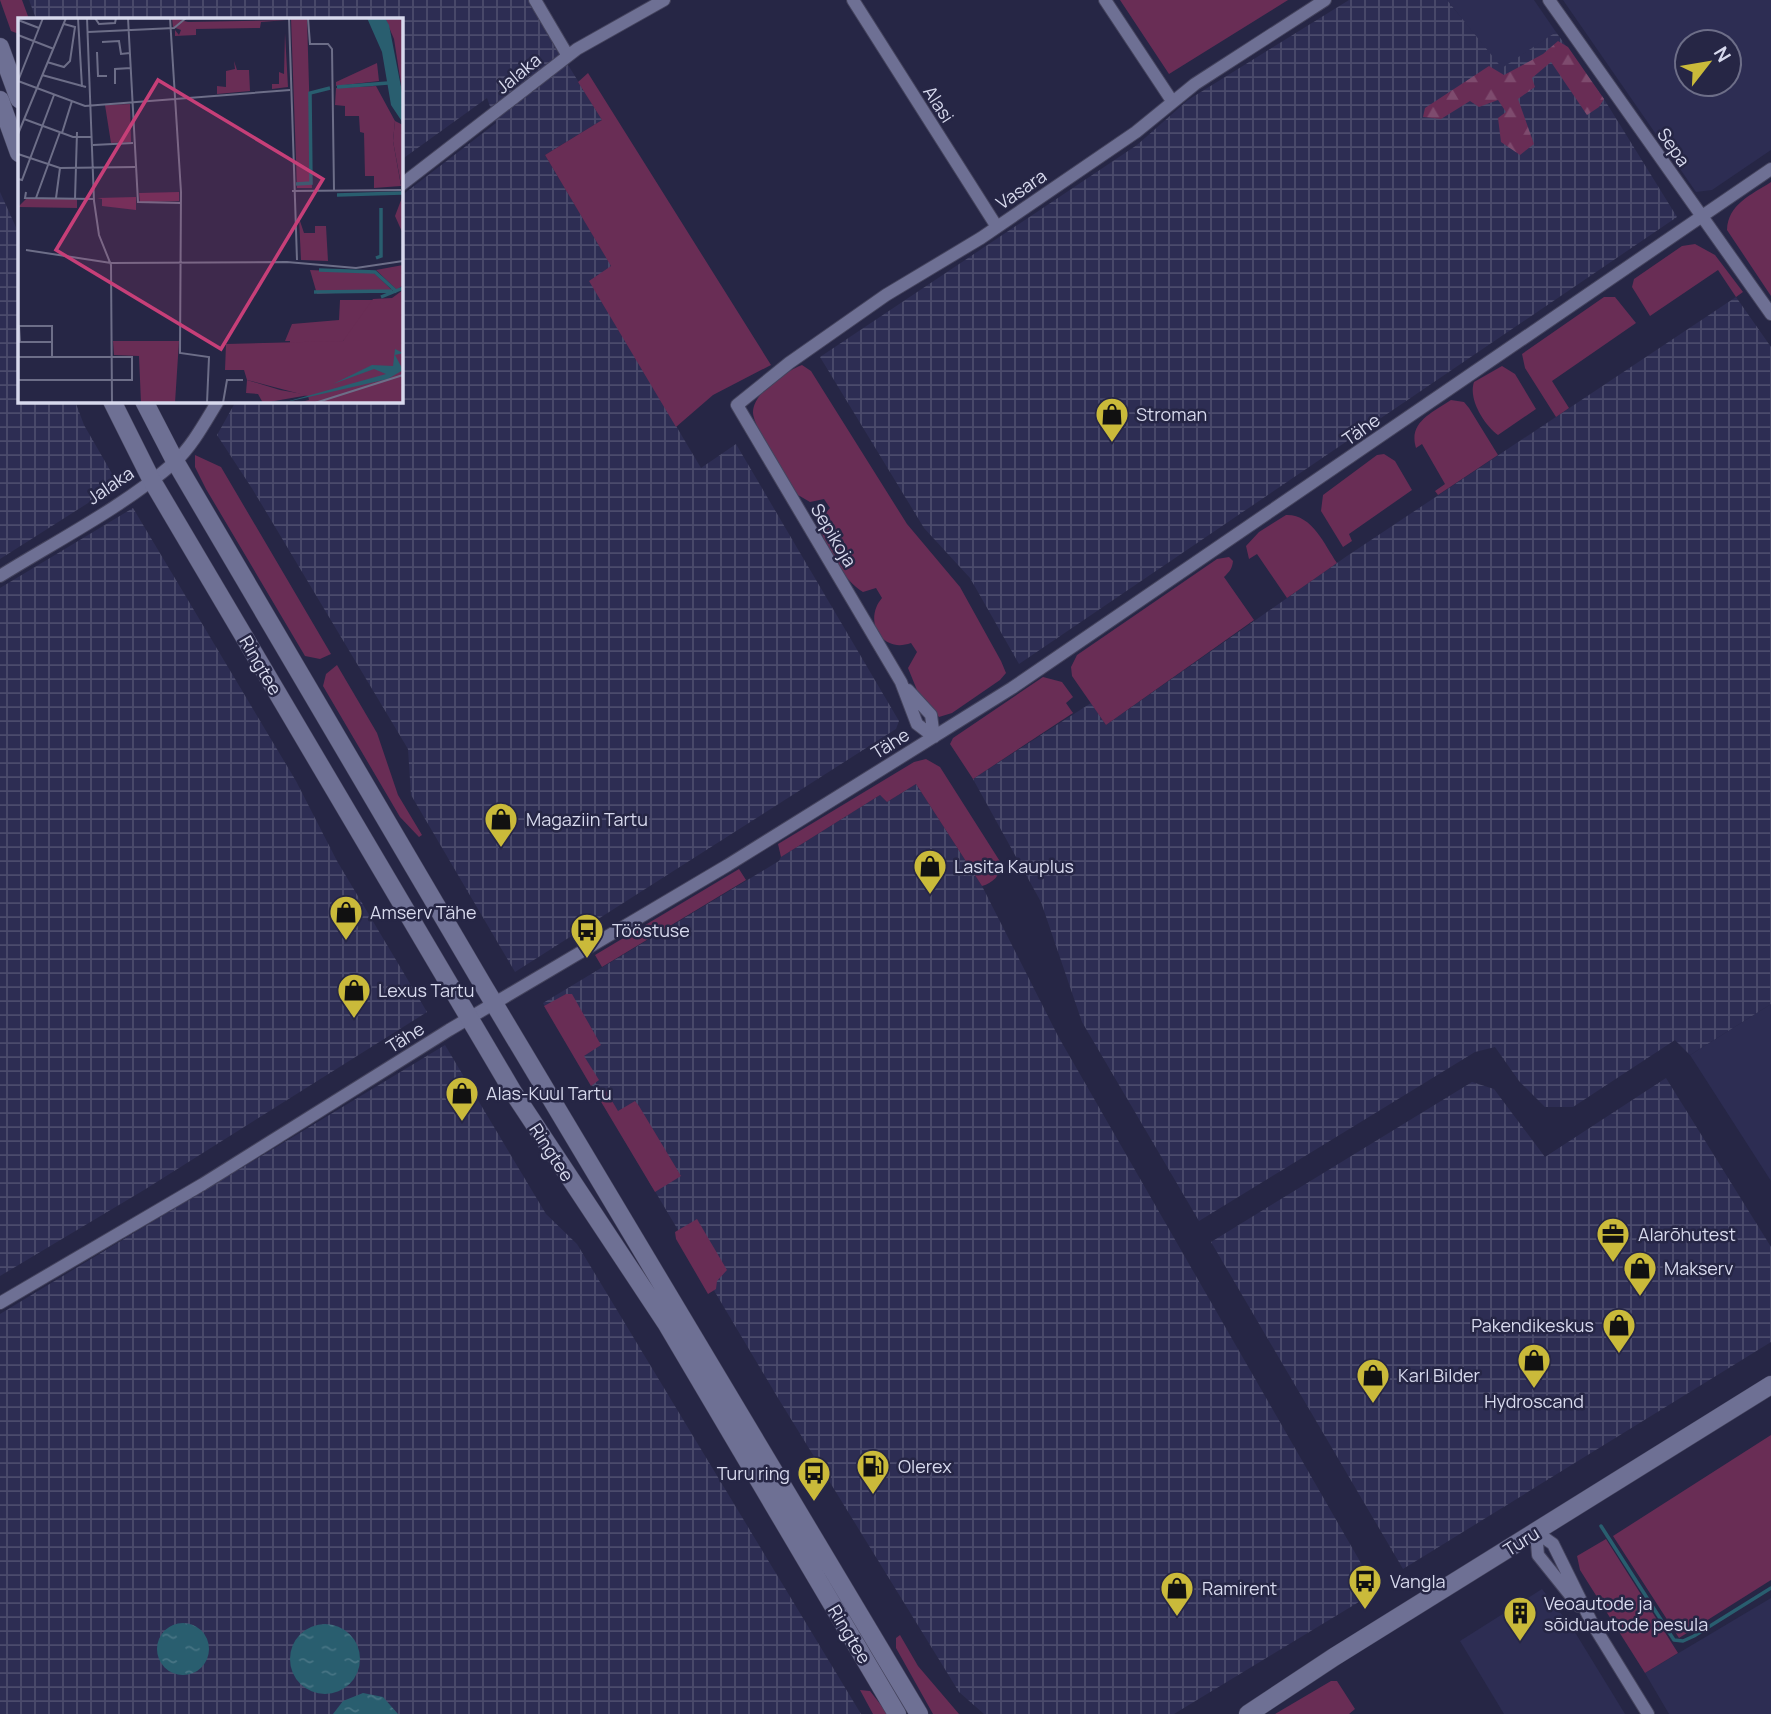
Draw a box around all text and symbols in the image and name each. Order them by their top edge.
inset map [18,18,402,402]
north arrow [1673,28,1743,98]
text: N [1708,42,1737,67]
street label: Jalaka [490,47,546,99]
street label: Alasi [918,81,960,127]
street label: Sepa [1652,123,1696,171]
street label: Vasara [991,163,1051,215]
shop icon: Stroman [1093,395,1131,444]
place label: Stroman [1136,402,1207,426]
street label: Tähe [1337,407,1385,451]
street label: Jalaka [82,461,138,509]
street label: Sepikoja [806,499,862,571]
street label: Ringtee [234,631,288,699]
street label: Tähe [866,722,914,764]
shop icon: Magaziin Tartu [482,800,520,849]
place label: Magaziin Tartu [526,807,648,831]
shop icon: Lasita Kauplus [911,847,949,896]
place label: Lasita Kauplus [954,854,1074,878]
shop icon: Amserv Tähe [327,893,365,942]
place label: Amserv Tähe [370,900,477,924]
bus stop icon: Tööstuse [568,911,606,960]
place label: Tööstuse [612,918,690,942]
shop icon: Lexus Tartu [335,971,373,1020]
place label: Lexus Tartu [378,978,474,1002]
street label: Tähe [381,1016,429,1058]
shop icon: Alas-Kuul Tartu [443,1074,481,1123]
place label: Alas-Kuul Tartu [486,1081,612,1105]
street label: Ringtee [524,1118,580,1186]
office icon: Alarõhutest [1594,1215,1632,1264]
place label: Alarõhutest [1638,1222,1736,1246]
shop icon: Makserv [1621,1249,1659,1298]
place label: Makserv [1664,1256,1733,1280]
shop icon: Pakendikeskus [1600,1306,1638,1355]
place label: Pakendikeskus [1471,1313,1594,1337]
shop icon: Hydroscand [1515,1341,1553,1390]
shop icon: Karl Bilder [1354,1356,1392,1405]
place label: Karl Bilder [1398,1363,1481,1387]
place label: Hydroscand [1484,1389,1584,1413]
fuel station icon: Olerex [854,1447,892,1496]
bus stop icon: Turu ring [795,1454,833,1503]
place label: Olerex [898,1454,952,1478]
place label: Turu ring [717,1461,790,1485]
street label: Turu [1499,1521,1543,1561]
bus stop icon: Vangla [1346,1562,1384,1611]
shop icon: Ramirent [1158,1569,1196,1618]
place label: Vangla [1390,1569,1446,1593]
place label: Ramirent [1202,1576,1277,1600]
place label: Veoautode ja sõiduautode pesula [1544,1591,1708,1636]
building icon: Veoautode ja sõiduautode pesula [1501,1594,1539,1643]
street label: Ringtee [823,1600,877,1668]

